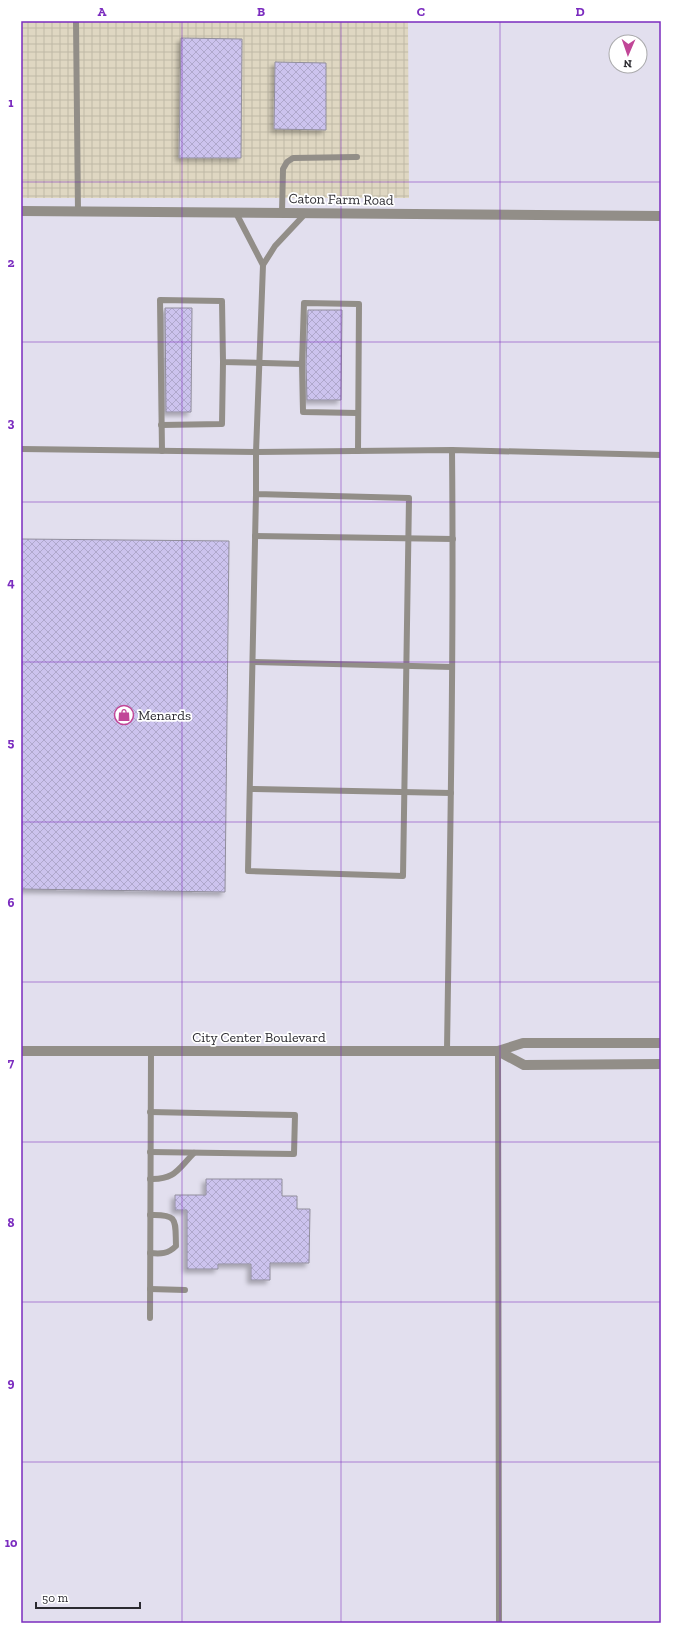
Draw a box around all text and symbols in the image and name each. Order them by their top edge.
text: A [98,4,107,19]
text: B [257,4,265,19]
text: C [417,4,425,19]
text: D [575,4,585,19]
north arrow [608,34,648,74]
text: N [623,57,632,70]
text: 1 [8,95,14,110]
street label: Caton Farm Road [288,190,394,209]
text: 2 [8,255,15,270]
text: 3 [8,415,15,430]
text: 4 [7,575,15,590]
shop icon: Menards [113,704,135,726]
place label: Menards [138,707,191,724]
text: 5 [8,735,15,750]
text: 6 [8,895,15,910]
street label: City Center Boulevard [192,1029,326,1046]
text: 7 [8,1055,15,1070]
text: 8 [7,1215,15,1230]
text: 9 [8,1375,15,1390]
text: 10 [5,1535,18,1550]
scale bar [36,1584,140,1610]
text: 50 m [42,1591,69,1605]

